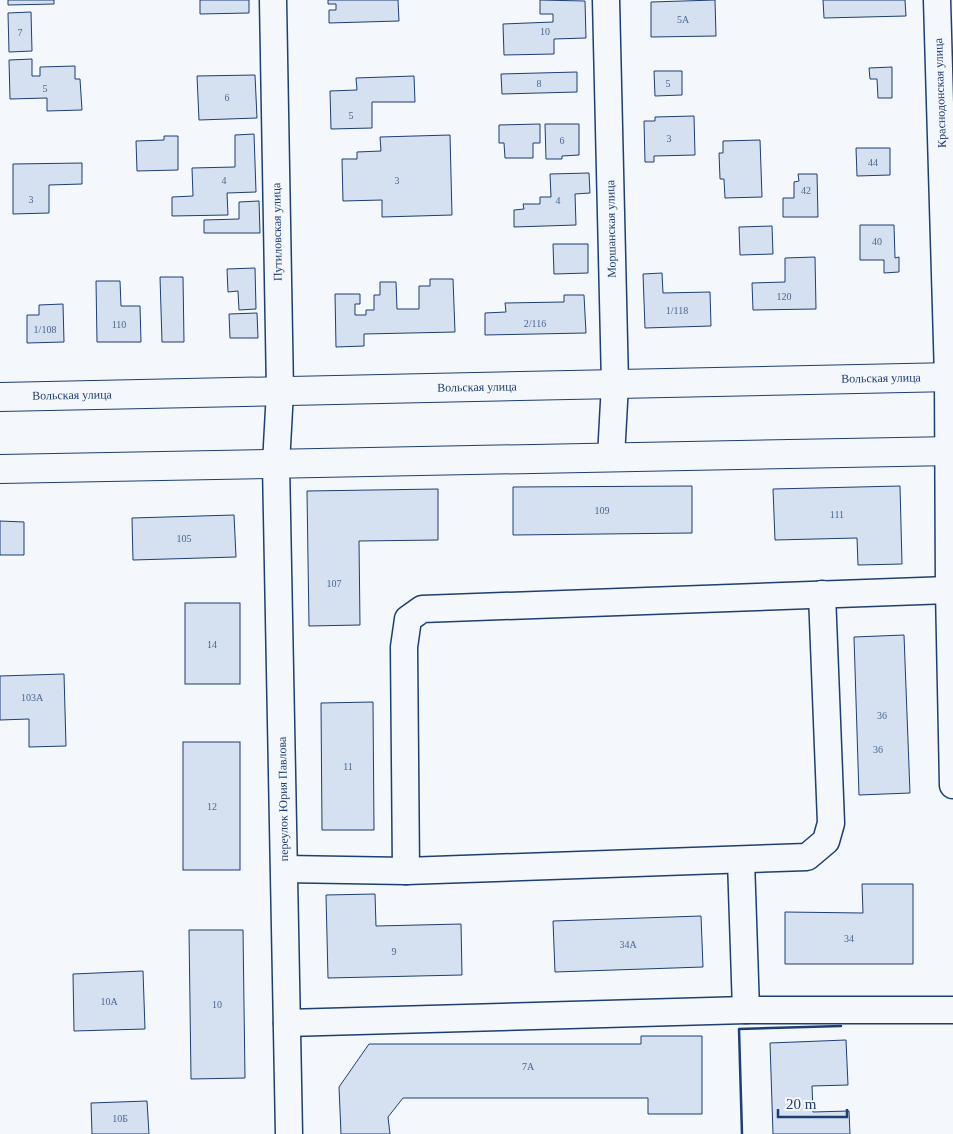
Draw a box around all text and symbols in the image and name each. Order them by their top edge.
house number: 5А [677,14,690,25]
house number: 10 [540,26,550,37]
house number: 7 [18,27,23,38]
street label: Краснодонская улица [931,37,949,148]
house number: 8 [537,78,542,89]
house number: 5 [666,78,671,89]
house number: 5 [43,83,48,94]
house number: 6 [225,92,230,103]
house number: 5 [349,110,354,121]
house number: 3 [667,133,672,144]
house number: 6 [560,135,565,146]
house number: 44 [868,157,878,168]
house number: 4 [222,175,227,186]
house number: 3 [395,175,400,186]
street label: Моршанская улица [603,179,619,278]
street label: Путиловская улица [269,182,285,281]
house number: 42 [801,185,811,196]
house number: 3 [29,194,34,205]
house number: 4 [556,195,561,206]
house number: 40 [872,236,882,247]
house number: 120 [777,291,792,302]
house number: 1/118 [666,305,688,316]
house number: 2/116 [524,318,546,329]
house number: 110 [112,319,126,330]
house number: 1/108 [34,324,56,335]
street label: Вольская улица [841,370,922,386]
street label: Вольская улица [437,379,518,395]
street label: Вольская улица [32,387,113,403]
house number: 109 [595,505,610,516]
house number: 111 [830,509,844,520]
house number: 105 [177,533,192,544]
house number: 107 [327,578,342,589]
house number: 14 [207,639,217,650]
house number: 103А [21,692,44,703]
house number: 36 [877,710,887,721]
street label: переулок Юрия Павлова [275,736,291,861]
house number: 36 [873,744,883,755]
house number: 11 [343,761,353,772]
house number: 12 [207,801,217,812]
house number: 34 [844,933,854,944]
house number: 34А [619,939,637,950]
house number: 9 [392,946,397,957]
house number: 10А [100,996,118,1007]
house number: 10 [212,999,222,1010]
house number: 7А [522,1061,535,1072]
scale bar [778,1086,847,1118]
text: 20 m [786,1096,817,1112]
house number: 10Б [112,1113,128,1124]

